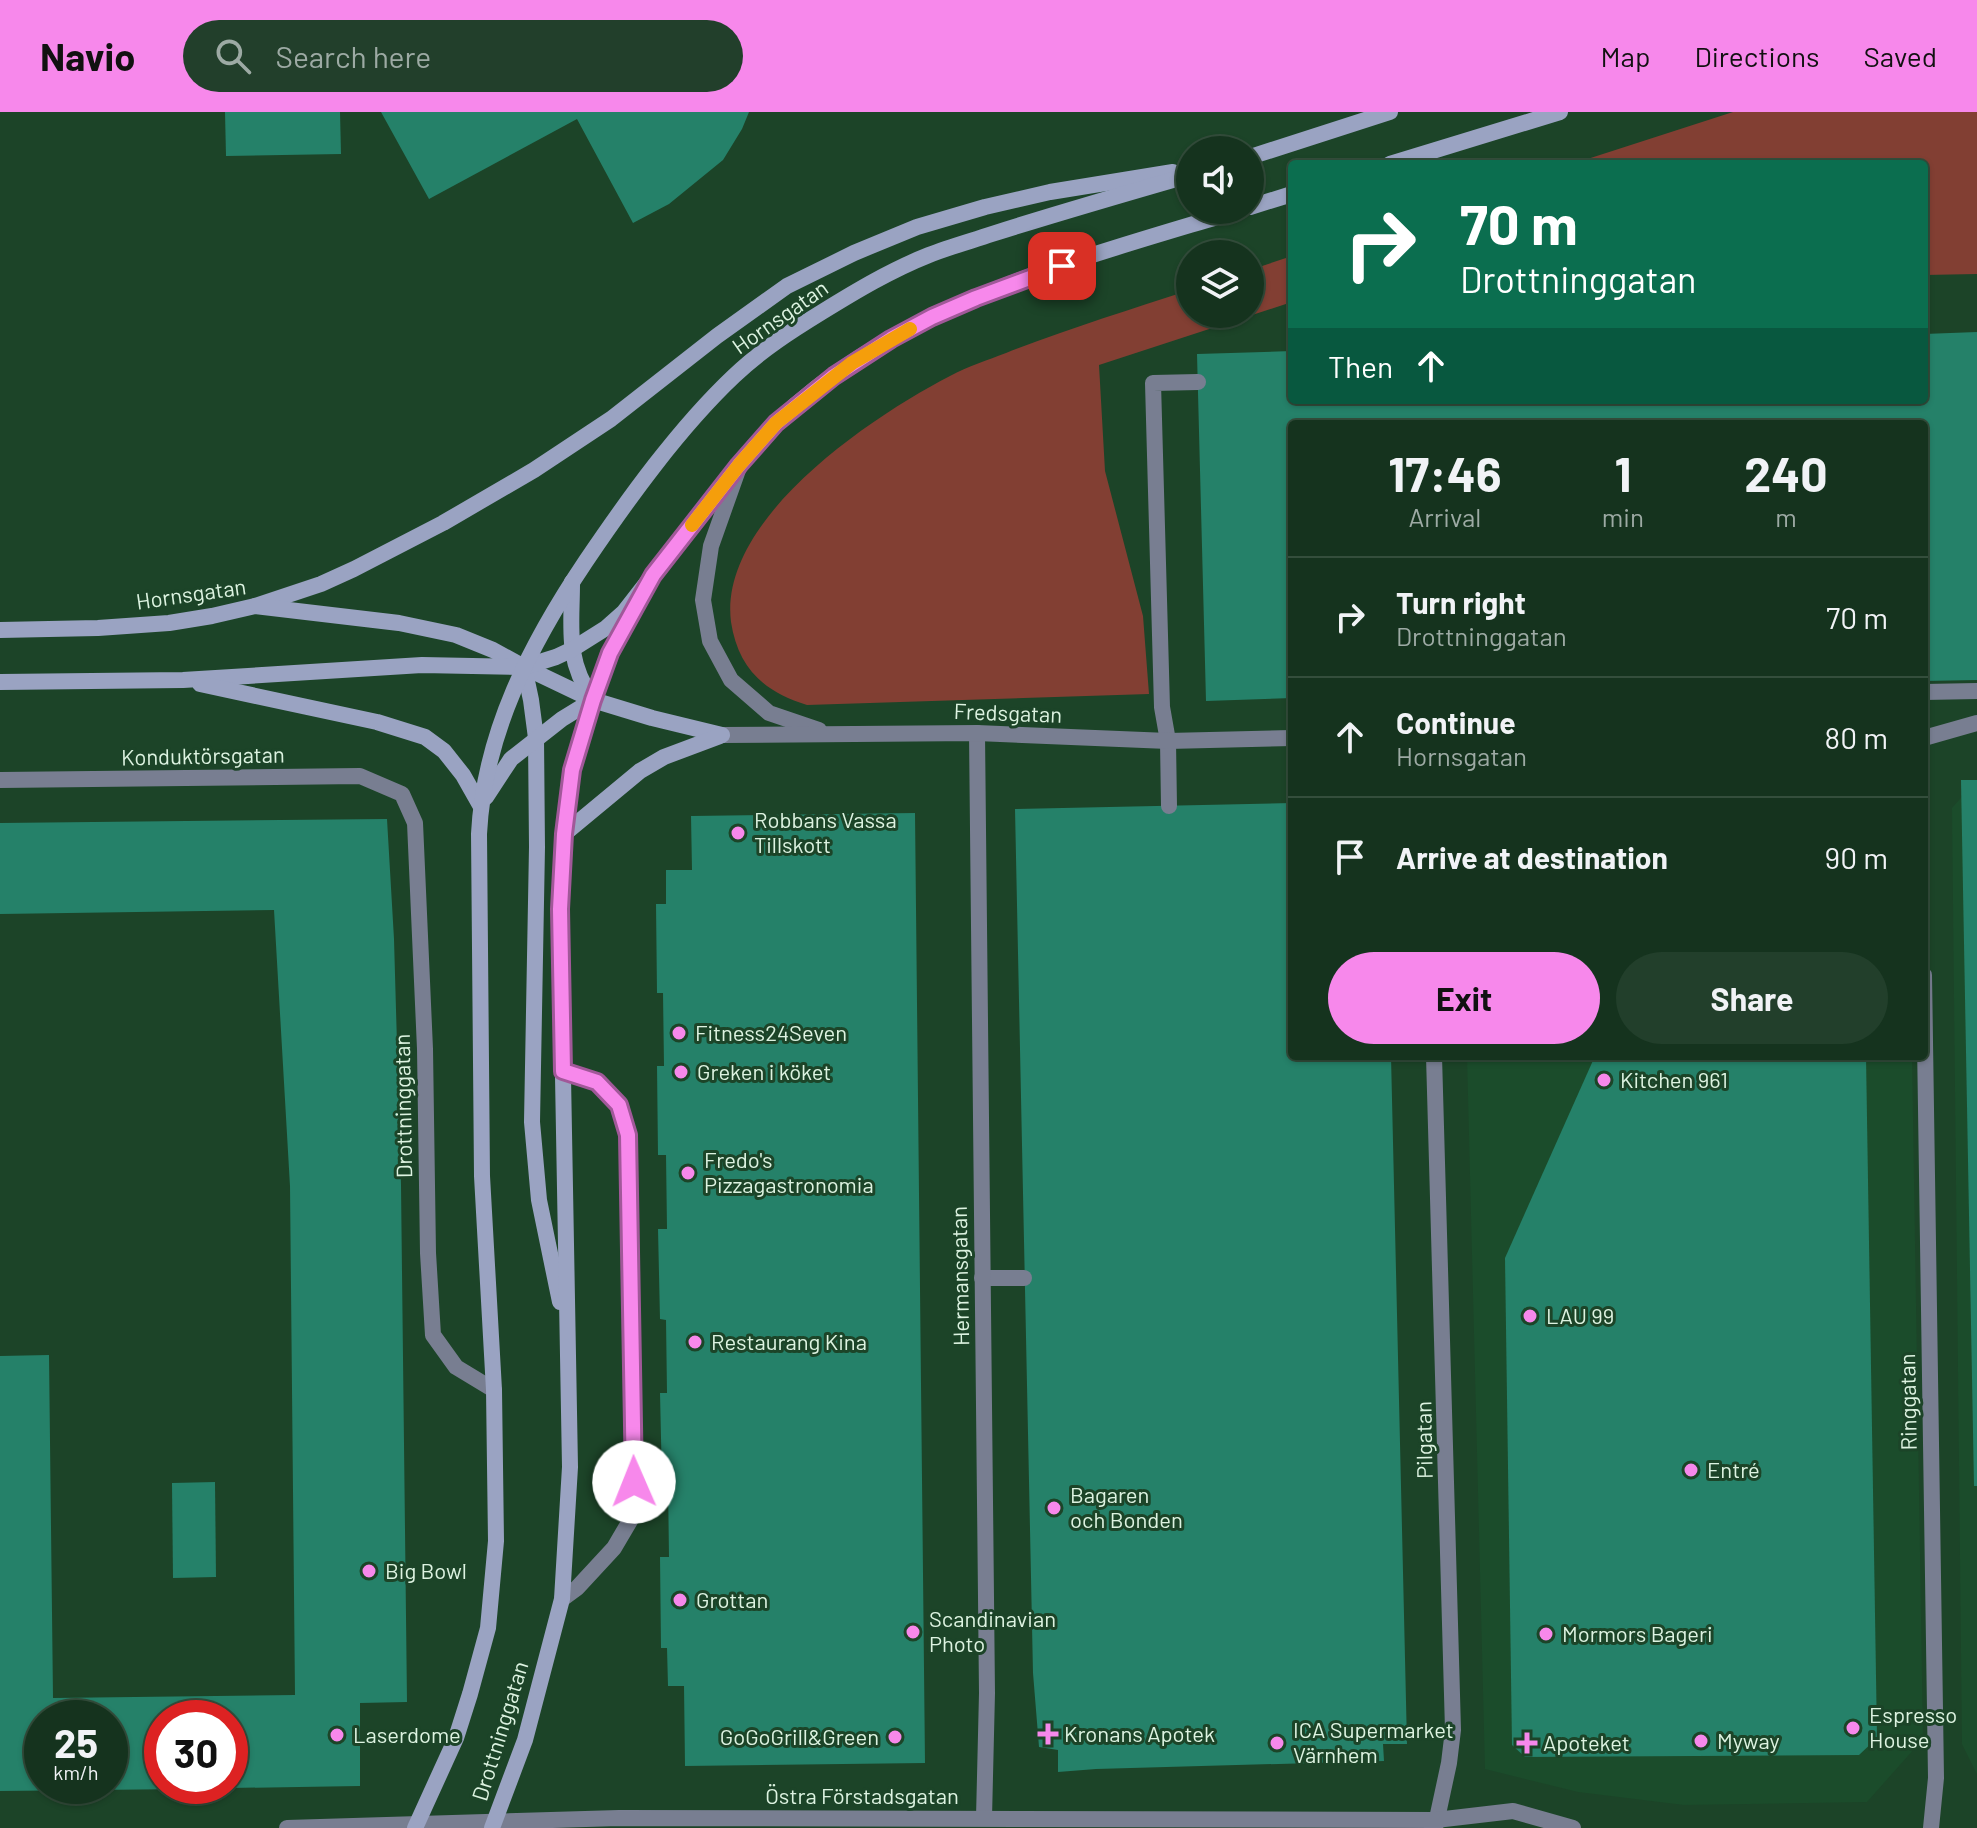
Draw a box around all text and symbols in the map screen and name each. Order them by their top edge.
search box [183,20,743,92]
text: Navio [40,33,135,79]
icon: search [211,34,255,78]
text: Search here [275,38,431,74]
text: Map [1601,39,1650,73]
text: Directions [1694,39,1820,73]
text: Saved [1864,39,1937,73]
map controls [1176,136,1264,328]
button: sound [1176,136,1264,224]
text: 70 m [1460,189,1578,256]
icon: right [1328,192,1432,296]
pin [1028,232,1096,300]
button: layers [1176,240,1264,328]
icon: arrive [1040,244,1084,288]
text: Drottninggatan [1460,257,1696,300]
street label: Hornsgatan [727,274,832,359]
icon: ahead [1409,344,1453,388]
text: Then [1328,348,1393,384]
text: 17:46 [1388,444,1501,502]
text: 1 [1614,444,1631,502]
text: 240 [1744,444,1828,502]
text: Arrival [1409,501,1481,532]
text: min [1602,501,1644,532]
text: m [1775,501,1797,532]
street label: Hornsgatan [134,572,248,614]
text: Turn right [1396,584,1526,620]
icon: right [1328,595,1372,639]
text: 70 m [1826,599,1888,635]
text: Drottninggatan [1396,620,1567,651]
street label: Fredsgatan [953,697,1063,727]
text: Continue [1396,704,1516,740]
icon: ahead [1328,715,1372,759]
text: 80 m [1825,719,1888,755]
text: Hornsgatan [1396,740,1527,771]
street label: Konduktörsgatan [121,741,285,769]
place label: Robbans Vassa Tillskott [754,806,897,857]
marker: Robbans Vassa Tillskott [729,824,747,842]
icon: arrive [1328,835,1372,879]
text: Arrive at destination [1396,839,1668,875]
text: 90 m [1825,839,1888,875]
button: Exit [1328,952,1600,1044]
button: Share [1616,952,1888,1044]
place label: Fitness24Seven [695,1019,847,1045]
marker: Fitness24Seven [670,1024,688,1042]
street label: Drottninggatan [388,1034,416,1178]
place label: Greken i köket [697,1058,831,1084]
marker: Greken i köket [672,1063,690,1081]
place label: Kitchen 961 [1620,1066,1728,1092]
marker: Kitchen 961 [1595,1071,1613,1089]
place label: Fredo's Pizzagastronomia [704,1146,874,1197]
marker: Fredo's Pizzagastronomia [679,1164,697,1182]
street label: Hermansgatan [945,1206,973,1346]
place label: LAU 99 [1546,1302,1614,1328]
marker: LAU 99 [1521,1307,1539,1325]
place label: Restaurang Kina [711,1328,867,1354]
marker: Restaurang Kina [686,1333,704,1351]
street label: Ringgatan [1893,1353,1921,1451]
street label: Pilgatan [1409,1401,1437,1479]
position arrow [592,1440,676,1524]
place label: Entré [1707,1456,1760,1482]
marker: Entré [1682,1461,1700,1479]
place label: Bagaren och Bonden [1070,1481,1183,1532]
marker: Bagaren och Bonden [1045,1499,1063,1517]
place label: Big Bowl [385,1557,467,1583]
marker: Big Bowl [360,1562,378,1580]
place label: Grottan [696,1586,768,1612]
marker: Grottan [671,1591,689,1609]
place label: Scandinavian Photo [929,1605,1056,1656]
place label: Mormors Bageri [1562,1620,1713,1646]
marker: Scandinavian Photo [904,1623,922,1641]
marker: Mormors Bageri [1537,1625,1555,1643]
street label: Drottninggatan [465,1658,533,1804]
speed limit sign: 30 [144,1700,248,1804]
place label: Espresso House [1869,1701,1957,1752]
place label: ICA Supermarket Värnhem [1293,1716,1454,1767]
text: 25 [54,1718,98,1766]
marker: Espresso House [1844,1719,1862,1737]
place label: Kronans Apotek [1064,1720,1215,1746]
place label: Laserdome [353,1721,461,1747]
place label: GoGoGrill&Green [720,1723,879,1749]
marker: Kronans Apotek [1039,1725,1057,1743]
marker: Laserdome [328,1726,346,1744]
place label: Myway [1717,1727,1780,1753]
marker: GoGoGrill&Green [886,1728,904,1746]
place label: Apoteket [1543,1729,1630,1755]
marker: Myway [1692,1732,1710,1750]
marker: ICA Supermarket Värnhem [1268,1734,1286,1752]
marker: Apoteket [1518,1734,1536,1752]
text: km/h [53,1760,99,1784]
street label: Östra Förstadsgatan [765,1782,959,1808]

